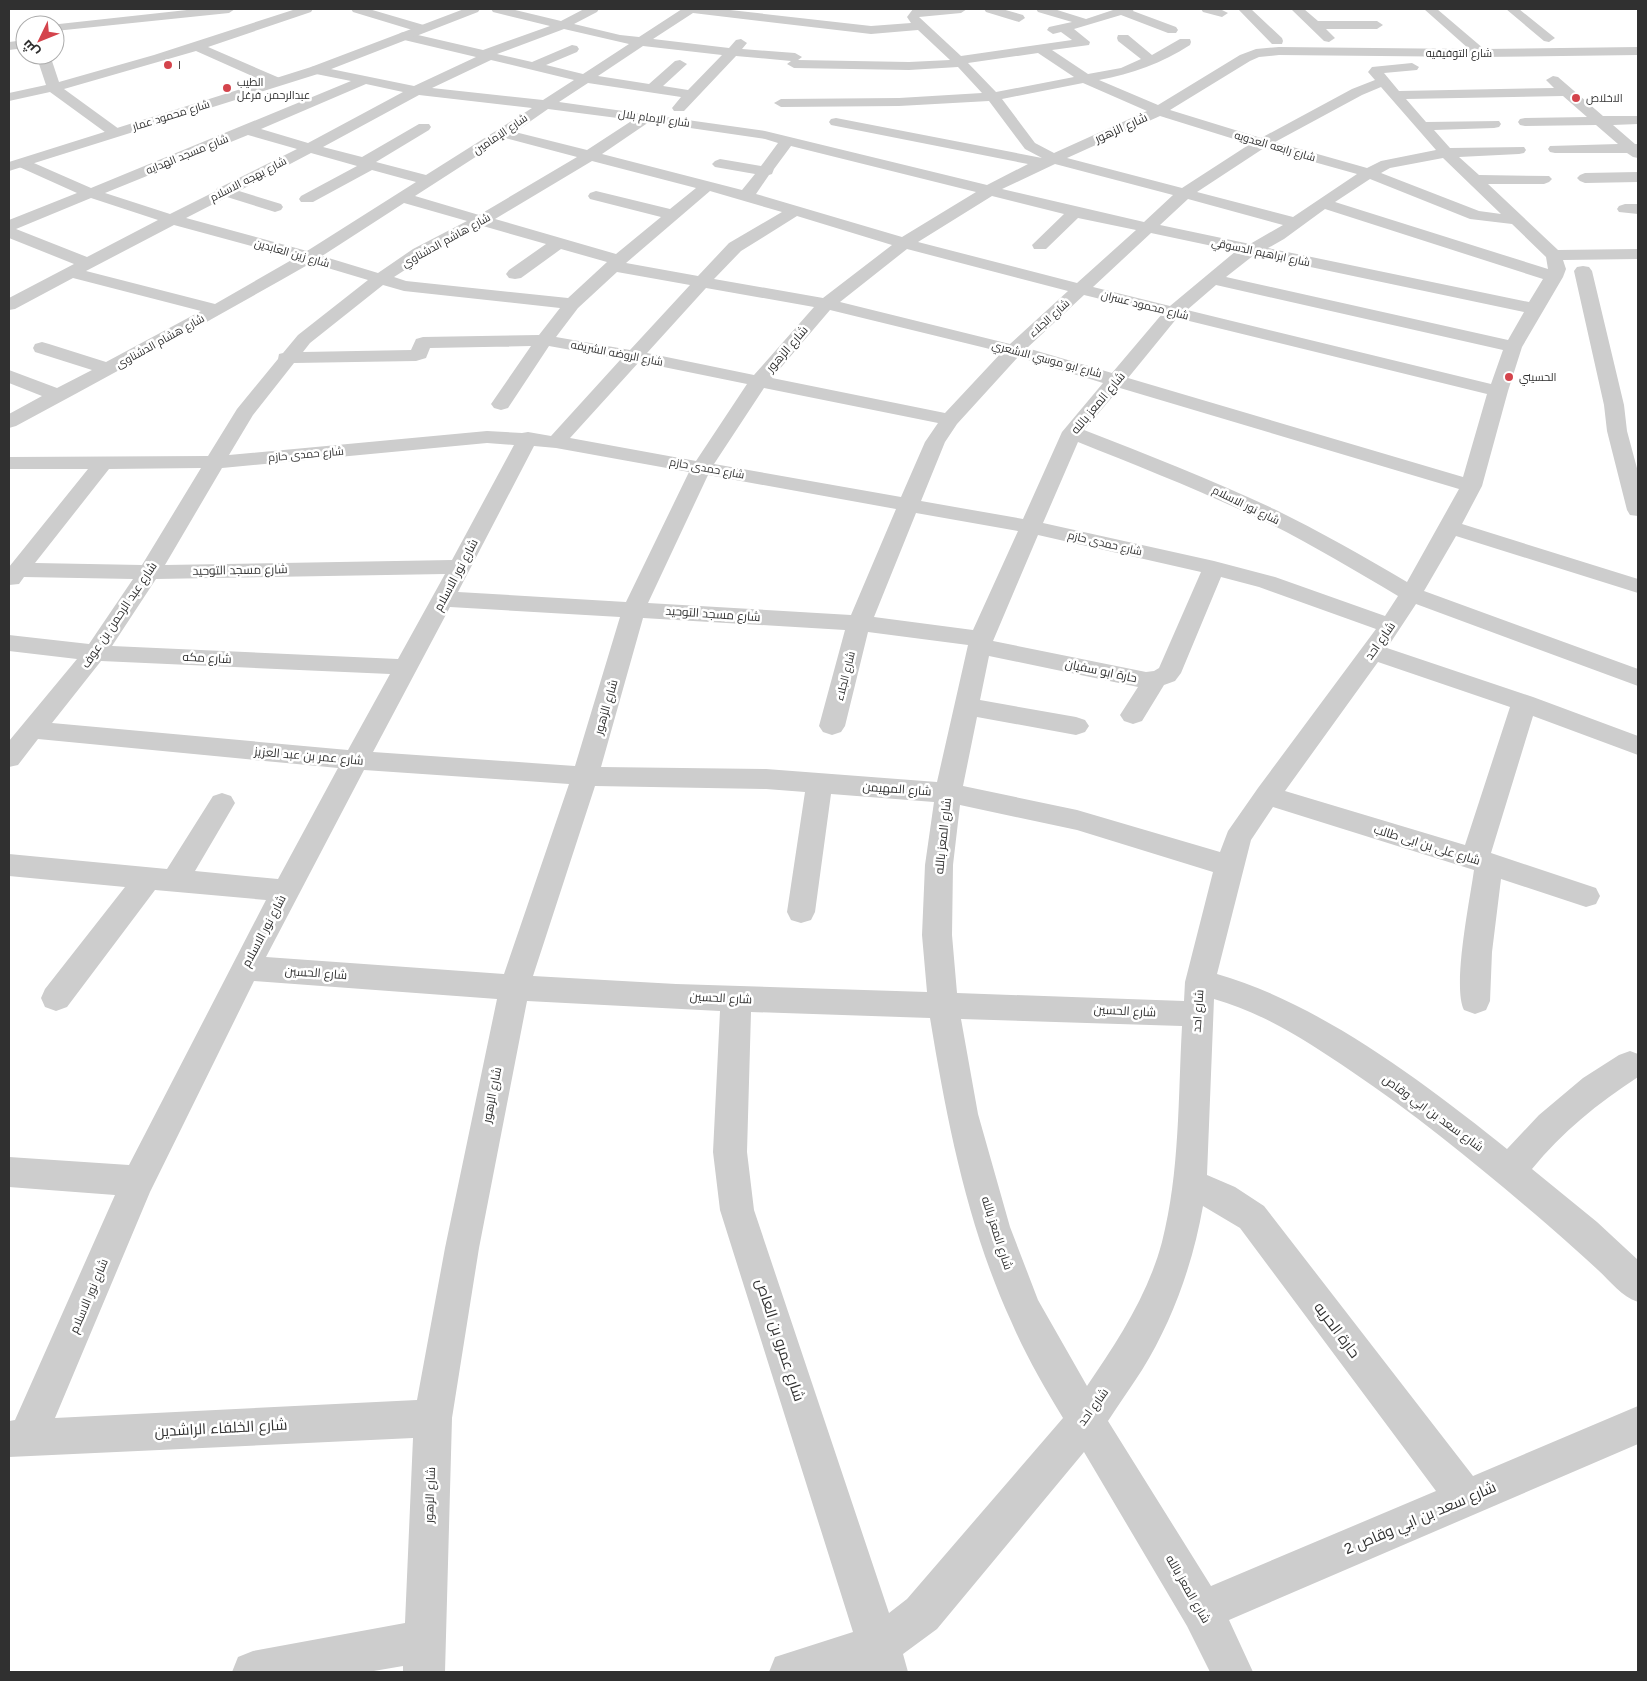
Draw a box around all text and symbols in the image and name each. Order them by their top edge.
north arrow [15,15,65,65]
text: ش [18,36,43,61]
street label: شارع التوفيقيه [1426,47,1492,61]
marker: ا [162,59,174,71]
place label: ا [178,59,181,71]
place label: الطيب عبدالرحمن فرغل [237,76,310,102]
marker: الطيب عبدالرحمن فرغل [221,82,233,94]
marker: الاخلاص [1570,92,1582,104]
place label: الاخلاص [1586,92,1623,105]
street label: شارع محمود عمار [130,98,212,135]
street label: شارع الإمام بلال [617,107,691,131]
street label: شارع الزهور [1091,110,1150,147]
street label: شارع الإمامين [471,111,530,158]
street label: شارع رابعه العدويه [1233,129,1317,165]
street label: شارع مسجد الهدايه [144,132,231,178]
street label: شارع بهجه الاسلام [208,155,289,205]
street label: شارع هاشم الدشناوي [400,211,494,272]
street label: شارع ابراهيم الدسوقي [1210,236,1311,271]
street label: شارع زين العابدين [253,237,331,271]
street label: شارع محمود عسران [1100,288,1190,324]
street label: شارع الجلاء [1026,297,1073,341]
street label: شارع هشام الدشناوى [114,312,207,372]
street label: شارع الزهور [763,323,812,376]
street label: شارع الروضه الشريفه [569,338,664,370]
street label: شارع ابو موسي الاشعري [990,339,1103,382]
street label: شارع المعز بالله [1068,369,1129,437]
marker: الحسيني [1503,371,1515,383]
place label: الحسيني [1519,371,1557,386]
street label: شارع حمدى حازم [268,445,344,465]
street label: شارع حمدى حازم [668,456,745,482]
street label: شارع نور الاسلام [1210,484,1281,528]
street label: شارع حمدى حازم [1066,529,1143,559]
street label: شارع نور الاسلام [431,536,482,614]
street label: شارع عبد الرحمن بن عوف [78,559,161,671]
street label: شارع مسجد التوحيد [192,562,288,579]
street label: شارع مسجد التوحيد [665,604,761,625]
street label: شارع احد [1362,619,1399,663]
street label: شارع مكه [182,650,232,667]
street label: شارع الجلاء [833,650,859,702]
street label: حارة ابو سفيان [1064,657,1138,685]
street label: شارع الزهور [591,678,621,737]
street label: شارع عمر بن عبد العزيز [253,744,364,769]
street label: شارع المهيمن [862,780,932,799]
street label: شارع المعز بالله [932,797,955,875]
street label: شارع على بن ابى طالب [1372,822,1482,869]
street label: شارع نور الاسلام [239,892,290,970]
street label: شارع الحسين [284,964,348,983]
street label: شارع الحسين [689,989,753,1008]
street label: شارع احد [1190,989,1207,1033]
street label: شارع الحسين [1093,1002,1157,1021]
street label: شارع الزهور [480,1066,505,1125]
street label: شارع سعد بن ابي وقاص [1378,1072,1486,1157]
street label: شارع المعز بالله [978,1194,1015,1272]
street label: شارع نور الاسلام [67,1257,112,1336]
street label: شارع عمرو بن العاص [750,1276,808,1404]
street label: حارة الحريه [1310,1299,1364,1361]
street label: شارع احد [1075,1385,1112,1429]
street label: شارع الخلفاء الراشدين [154,1416,288,1442]
street label: شارع الزهور [422,1467,439,1524]
street label: شارع سعد بن ابي وقاص 2 [1341,1478,1500,1561]
street label: شارع المعز بالله [1162,1552,1213,1626]

